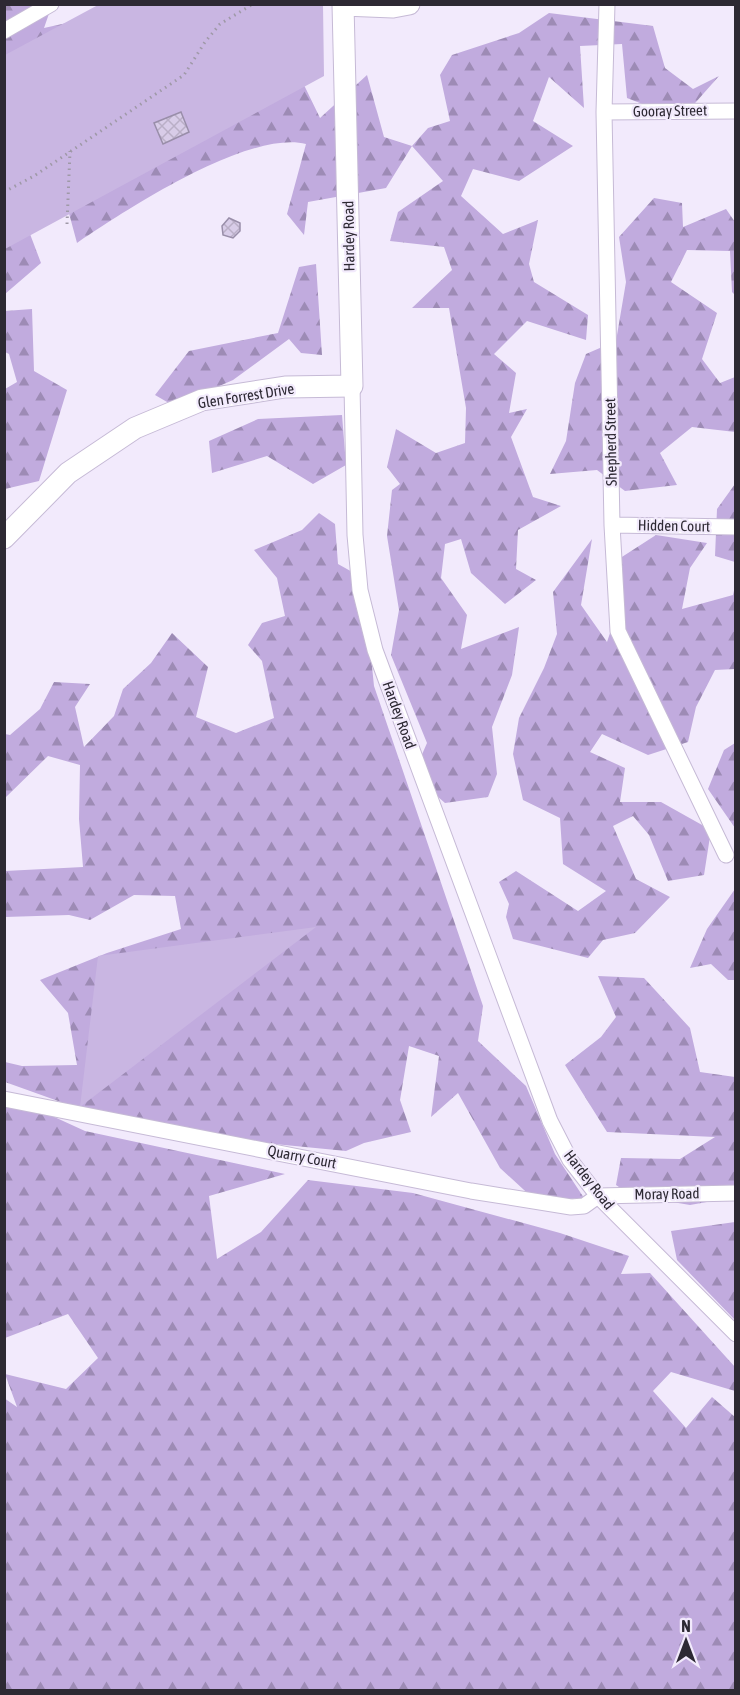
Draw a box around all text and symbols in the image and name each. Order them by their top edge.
street label: Gooray Street [633,101,707,120]
street label: Hardey Road [339,200,358,272]
street label: Glen Forrest Drive [197,379,295,412]
street label: Shepherd Street [601,398,620,486]
street label: Hidden Court [638,516,710,535]
street label: Hardey Road [379,679,420,751]
street label: Quarry Court [266,1142,338,1172]
street label: Hardey Road [561,1147,618,1213]
street label: Moray Road [634,1184,700,1203]
north arrow [656,1611,716,1671]
text: N [681,1617,691,1635]

